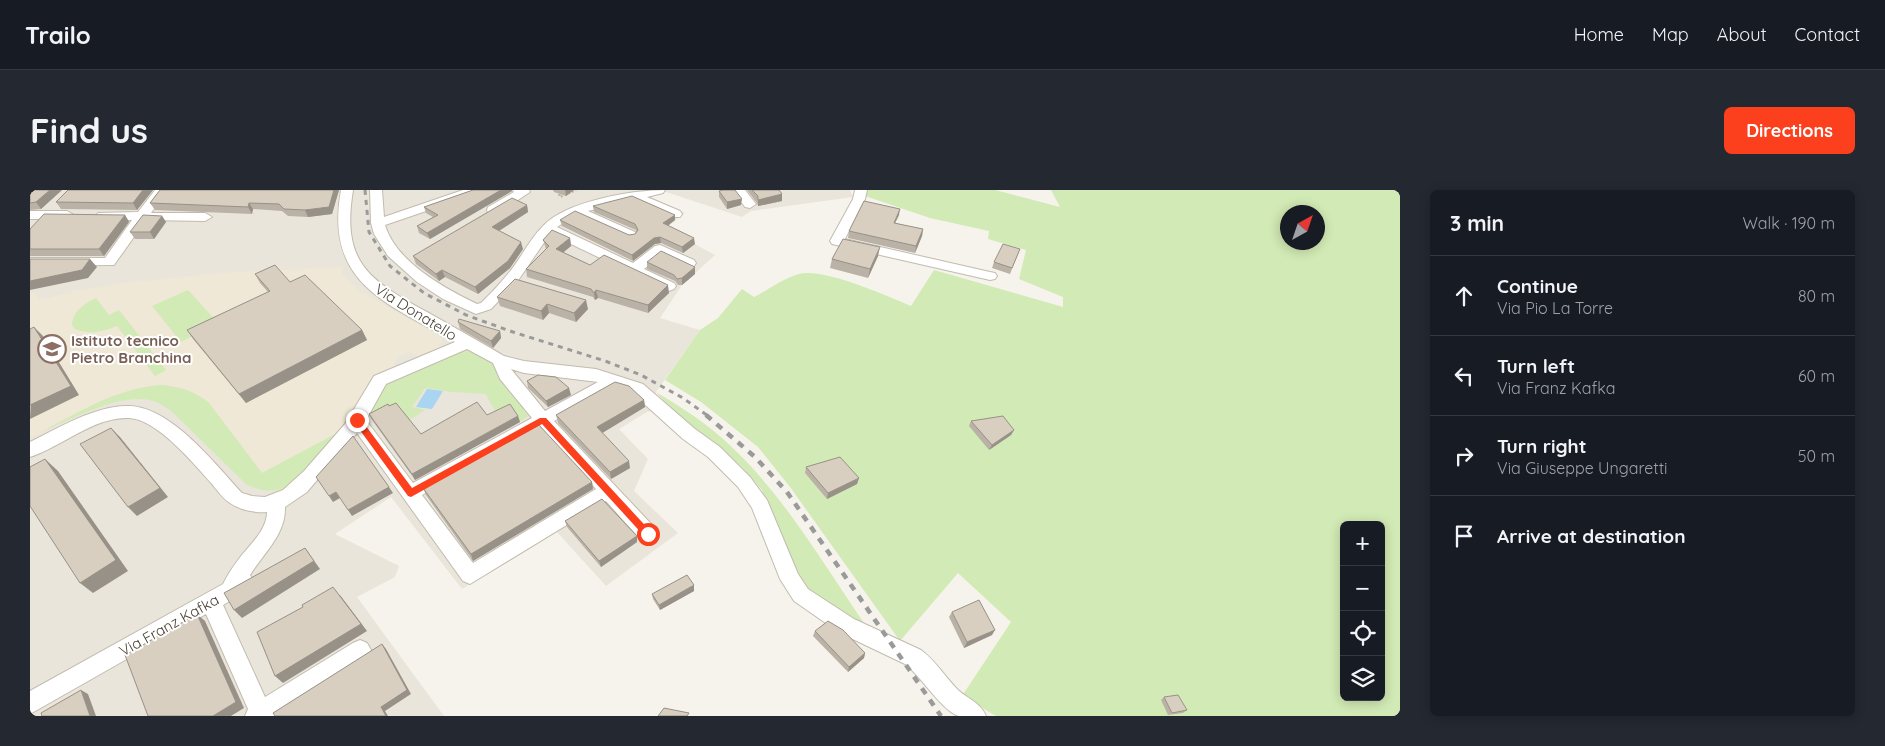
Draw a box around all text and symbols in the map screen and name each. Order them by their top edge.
text: Trailo [25,20,91,50]
text: Home [1574,23,1624,46]
text: Map [1652,23,1689,46]
text: About [1717,23,1767,46]
text: Contact [1795,23,1860,46]
button: Directions [1724,107,1855,154]
text: Find us [30,108,148,152]
north arrow [1280,205,1325,250]
text: 3 min [1450,210,1504,236]
text: Walk · 190 m [1743,213,1835,233]
text: Continue [1497,274,1578,298]
street label: Via Donatello [371,279,461,345]
icon: ahead [1450,282,1478,310]
text: 80 m [1798,286,1835,306]
text: Via Pio La Torre [1497,298,1613,318]
place label: Istituto tecnico Pietro Branchina [71,331,191,367]
school or university icon: Istituto tecnico Pietro Branchina [37,334,67,364]
text: Turn left [1497,354,1575,378]
icon: left [1450,362,1478,390]
text: 60 m [1798,366,1835,386]
text: Via Franz Kafka [1497,378,1615,398]
route end [346,409,369,432]
text: Turn right [1497,434,1586,458]
icon: right [1450,442,1478,470]
text: 50 m [1798,446,1835,466]
text: Via Giuseppe Ungaretti [1497,458,1668,478]
map controls [1340,521,1385,701]
button: + [1340,521,1385,566]
icon: arrive [1450,522,1478,550]
route start [637,523,660,546]
text: Arrive at destination [1497,524,1686,548]
button: − [1340,566,1385,611]
street label: Via Franz Kafka [116,590,222,660]
button: locate [1340,611,1385,656]
button: layers [1340,656,1385,701]

